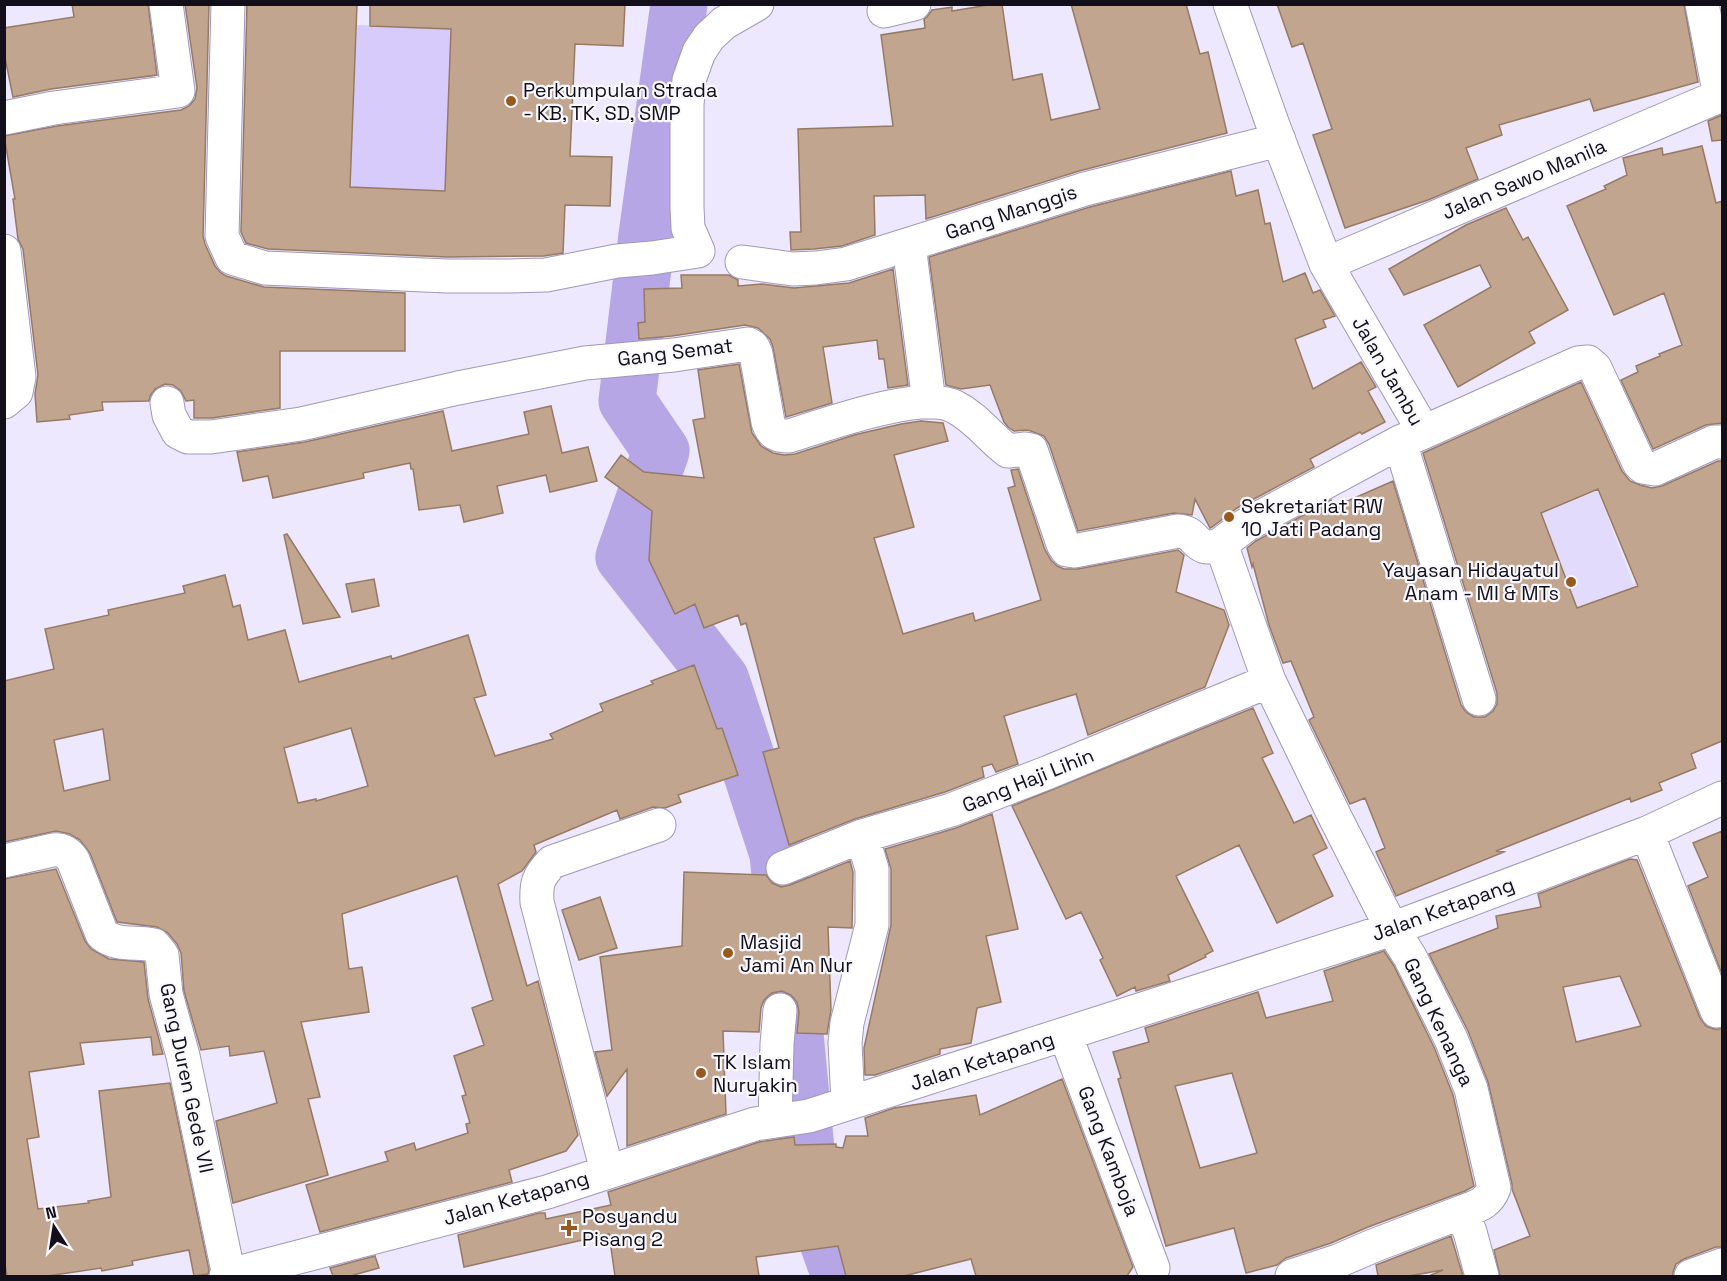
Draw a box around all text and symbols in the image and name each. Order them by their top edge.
place label: Perkumpulan Strada - KB, TK, SD, SMP [523,77,717,126]
marker: Perkumpulan Strada - KB, TK, SD, SMP [504,94,518,108]
street label: Jalan Sawo Manila [1438,133,1610,225]
street label: Gang Manggis [942,178,1080,246]
street label: Jalan Jambu [1346,312,1430,430]
street label: Gang Semat [616,332,734,372]
place label: Sekretariat RW 10 Jati Padang [1241,493,1383,542]
marker: Sekretariat RW 10 Jati Padang [1222,510,1236,524]
place label: Yayasan Hidayatul Anam - MI & MTs [1383,557,1559,606]
marker: Yayasan Hidayatul Anam - MI & MTs [1564,575,1578,589]
street label: Gang Haji Lihin [958,742,1098,818]
street label: Jalan Ketapang [1368,871,1518,947]
place label: Masjid Jami An Nur [740,929,853,978]
marker: Masjid Jami An Nur [721,946,735,960]
street label: Gang Kenanga [1398,954,1480,1090]
street label: Gang Duren Gede VII [154,981,220,1175]
street label: Jalan Ketapang [907,1025,1057,1097]
place label: TK Islam Nuryakin [713,1049,798,1098]
marker: TK Islam Nuryakin [694,1066,708,1080]
street label: Gang Kamboja [1072,1082,1146,1220]
street label: Jalan Ketapang [440,1165,592,1231]
north arrow [24,1197,84,1257]
text: N [44,1201,58,1224]
place label: Posyandu Pisang 2 [582,1203,678,1252]
marker: Posyandu Pisang 2 [560,1219,578,1237]

